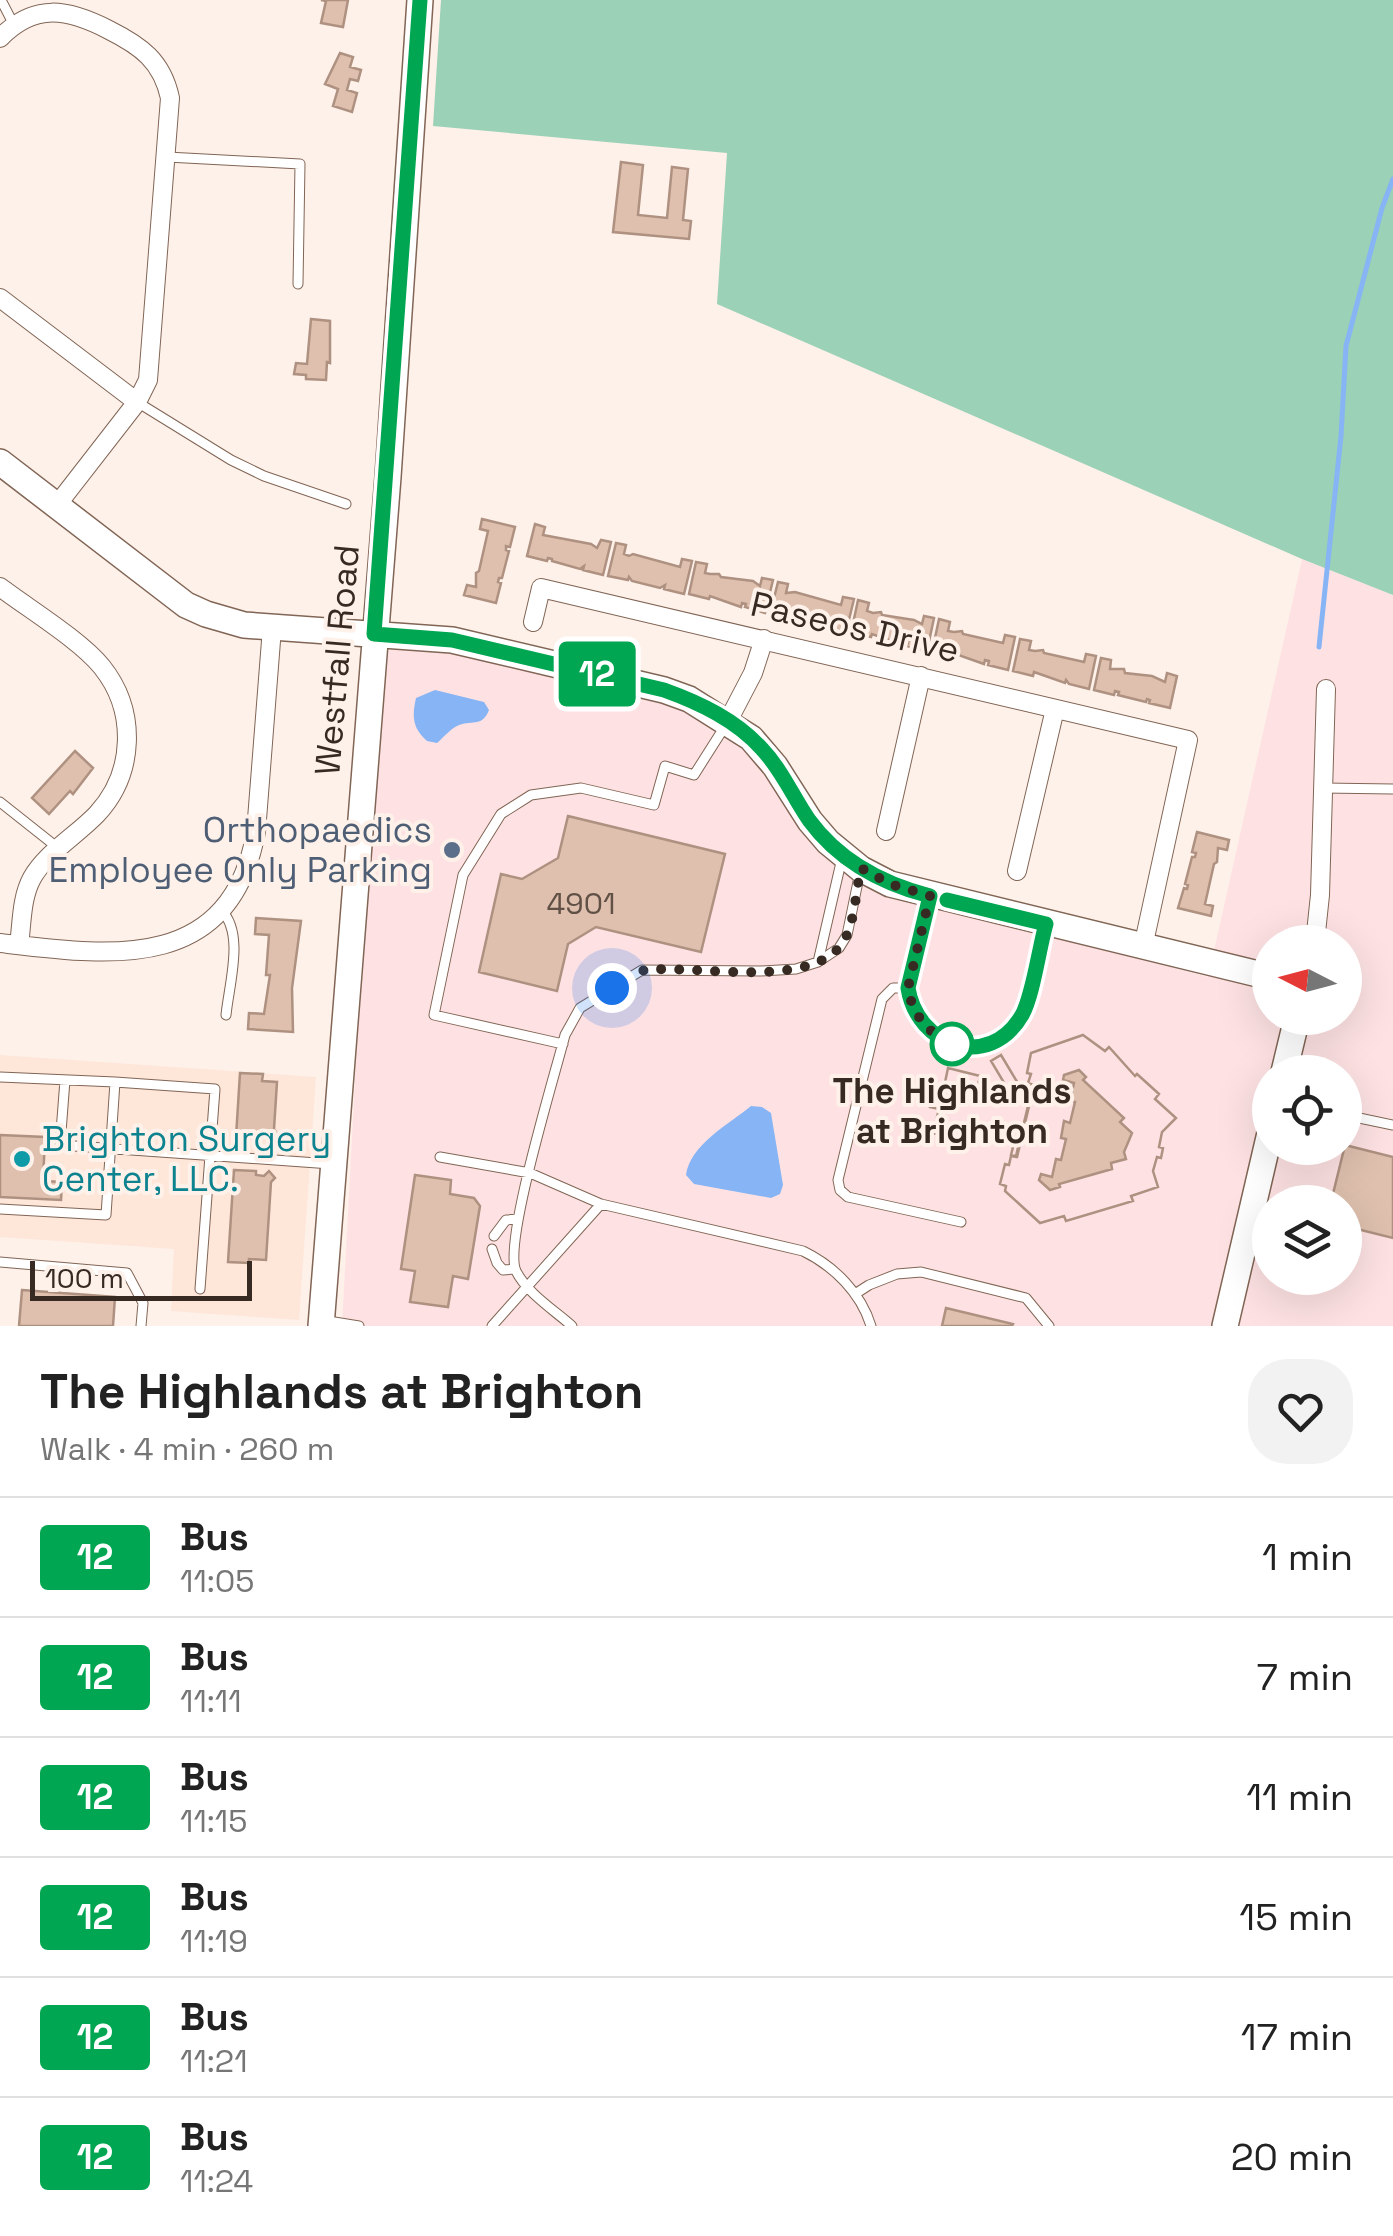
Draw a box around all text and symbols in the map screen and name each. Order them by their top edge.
street label: Westfall Road [305,543,369,777]
street label: Paseos Drive [746,582,964,672]
line badge: 12 [552,642,642,706]
text: 12 [579,652,615,696]
place label: Orthopaedics Employee Only Parking [48,808,432,892]
marker: Orthopaedics Employee Only Parking [441,839,463,861]
house number: 4901 [547,884,615,923]
north arrow [1252,925,1362,1035]
map controls [1252,925,1362,1295]
your location [587,963,637,1013]
marker: The Highlands at Brighton [931,1023,973,1065]
button: locate [1252,1055,1362,1165]
place label: The Highlands at Brighton [832,1069,1072,1153]
place label: Brighton Surgery Center, LLC. [42,1117,331,1201]
marker: Brighton Surgery Center, LLC. [11,1148,33,1170]
button: layers [1252,1185,1362,1295]
scale bar [30,1256,252,1300]
text: 100 m [45,1260,124,1296]
button: heart [1248,1359,1353,1464]
text: The Highlands at Brighton [40,1361,643,1422]
text: Walk · 4 min · 260 m [40,1429,334,1469]
text: Bus [180,1513,249,1561]
text: 1 min [1262,1533,1353,1581]
text: 12 [77,1535,113,1579]
text: 11:05 [180,1561,255,1601]
text: Bus [180,1633,249,1681]
text: 7 min [1257,1653,1353,1701]
text: 12 [77,1655,113,1699]
text: 11:11 [180,1681,242,1721]
text: Bus [180,1753,249,1801]
text: 11 min [1246,1773,1353,1821]
text: 12 [77,1775,113,1819]
text: 11:15 [180,1801,247,1841]
text: Bus [180,1873,249,1921]
text: 15 min [1239,1893,1353,1941]
text: 12 [77,1895,113,1939]
text: 11:19 [180,1921,248,1961]
text: Bus [180,1993,249,2041]
text: 17 min [1241,2013,1353,2061]
text: 12 [77,2015,113,2059]
text: 11:21 [180,2041,248,2081]
text: Bus [180,2113,249,2161]
text: 20 min [1231,2133,1353,2181]
text: 12 [77,2135,113,2179]
text: 11:24 [180,2161,253,2201]

